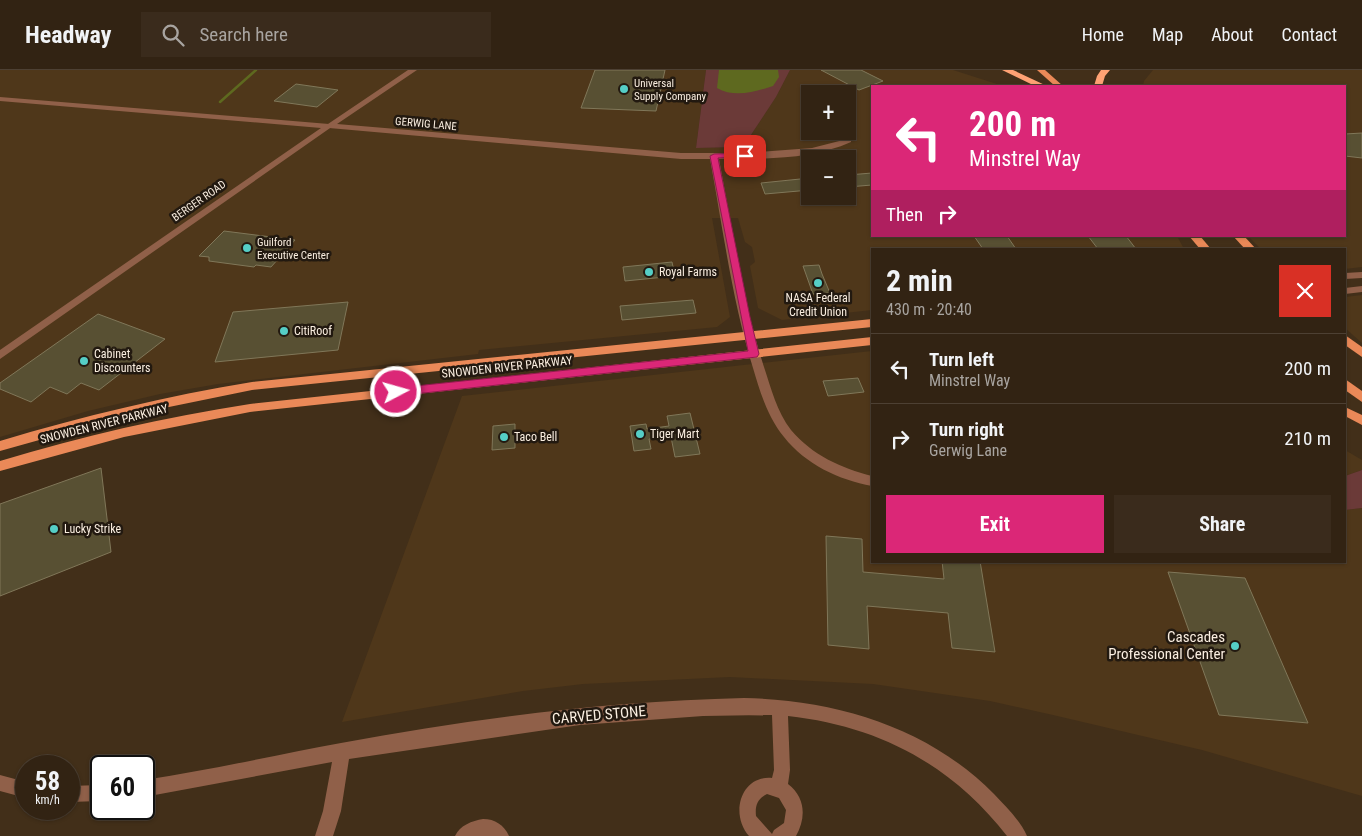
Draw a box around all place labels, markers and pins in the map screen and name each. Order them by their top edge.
place label: Universal Supply Company [634,77,707,103]
marker: Universal Supply Company [618,83,630,95]
pin [724,135,766,177]
place label: Guilford Executive Center [257,236,330,262]
marker: Guilford Executive Center [241,242,253,254]
place label: Royal Farms [659,265,717,279]
marker: Royal Farms [643,266,655,278]
marker: NASA Federal Credit Union [812,277,824,289]
place label: NASA Federal Credit Union [785,291,851,319]
place label: CitiRoof [294,324,332,338]
marker: CitiRoof [278,325,290,337]
place label: Cabinet Discounters [94,347,151,375]
marker: Cabinet Discounters [78,355,90,367]
place label: Tiger Mart [650,427,700,441]
marker: Tiger Mart [634,428,646,440]
place label: Taco Bell [514,430,557,444]
marker: Taco Bell [498,431,510,443]
place label: Lucky Strike [64,522,121,536]
marker: Lucky Strike [48,523,60,535]
place label: Cascades Professional Center [1108,628,1225,663]
marker: Cascades Professional Center [1229,640,1241,652]

